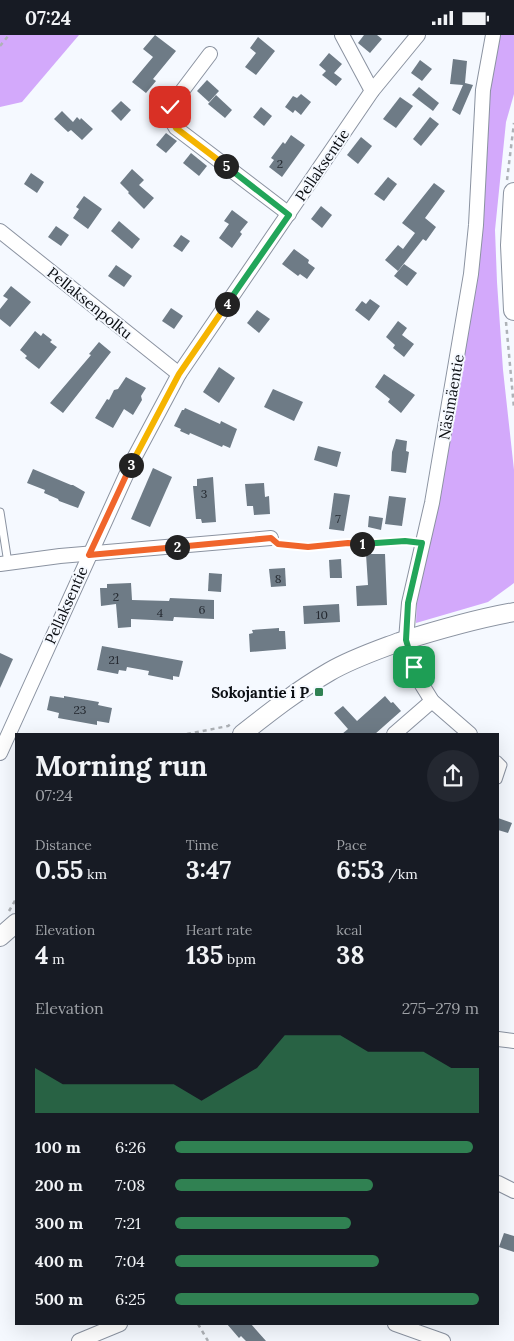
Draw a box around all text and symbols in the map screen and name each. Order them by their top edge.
text: 07:24 [25,6,71,30]
pin [149,86,191,128]
icon: check [156,93,184,121]
street label: Pellaksentie [291,125,353,205]
pin: 5 [214,153,238,179]
house number: 2 [277,156,283,171]
text: 5 [223,157,230,175]
street label: Pellaksenpolku [44,263,136,343]
pin: 4 [214,291,240,317]
text: 4 [224,295,231,313]
street label: Näsimäentie [434,353,468,441]
pin: 3 [118,453,144,477]
text: 3 [128,456,135,474]
house number: 3 [201,486,208,501]
house number: 7 [335,511,341,526]
pin: 1 [350,531,374,557]
pin: 2 [164,535,190,559]
text: 1 [360,535,365,553]
text: 2 [174,538,181,556]
street label: Pellaksentie [40,563,92,647]
house number: 8 [275,571,282,586]
house number: 2 [113,589,119,604]
house number: 6 [199,602,206,617]
house number: 4 [157,605,164,620]
house number: 10 [316,607,328,622]
pin [393,646,435,688]
house number: 21 [109,652,119,667]
icon: arrive [400,653,428,681]
place label: Sokojantie i P [211,683,309,702]
marker: Sokojantie i P [313,686,325,698]
house number: 23 [74,702,87,717]
text: Morning run [35,748,207,784]
button: share [427,750,479,802]
text: 07:24 [35,785,73,805]
text: Distance [35,836,92,854]
text: Time [186,836,219,854]
text: Pace [336,836,367,854]
text: 0.55 [35,854,83,886]
text: 3:47 [186,854,231,886]
text: 6:53 [336,854,384,886]
text: km [83,865,107,883]
text: /km [384,865,418,883]
text: Elevation [35,921,95,939]
text: Heart rate [186,921,252,939]
text: kcal [336,921,362,939]
text: 4 [35,939,49,971]
text: 135 [186,939,223,971]
text: 38 [336,939,365,971]
text: m [49,950,65,968]
text: bpm [223,950,256,968]
text: Elevation [35,998,104,1018]
text: 275–279 m [402,998,479,1018]
text: 100 m [35,1137,81,1157]
text: 6:26 [115,1137,146,1157]
text: 200 m [35,1175,83,1195]
text: 7:08 [115,1175,145,1195]
text: 300 m [35,1213,83,1233]
text: 7:21 [115,1213,141,1233]
text: 400 m [35,1251,83,1271]
text: 7:04 [115,1251,145,1271]
text: 500 m [35,1289,83,1309]
text: 6:25 [115,1289,146,1309]

